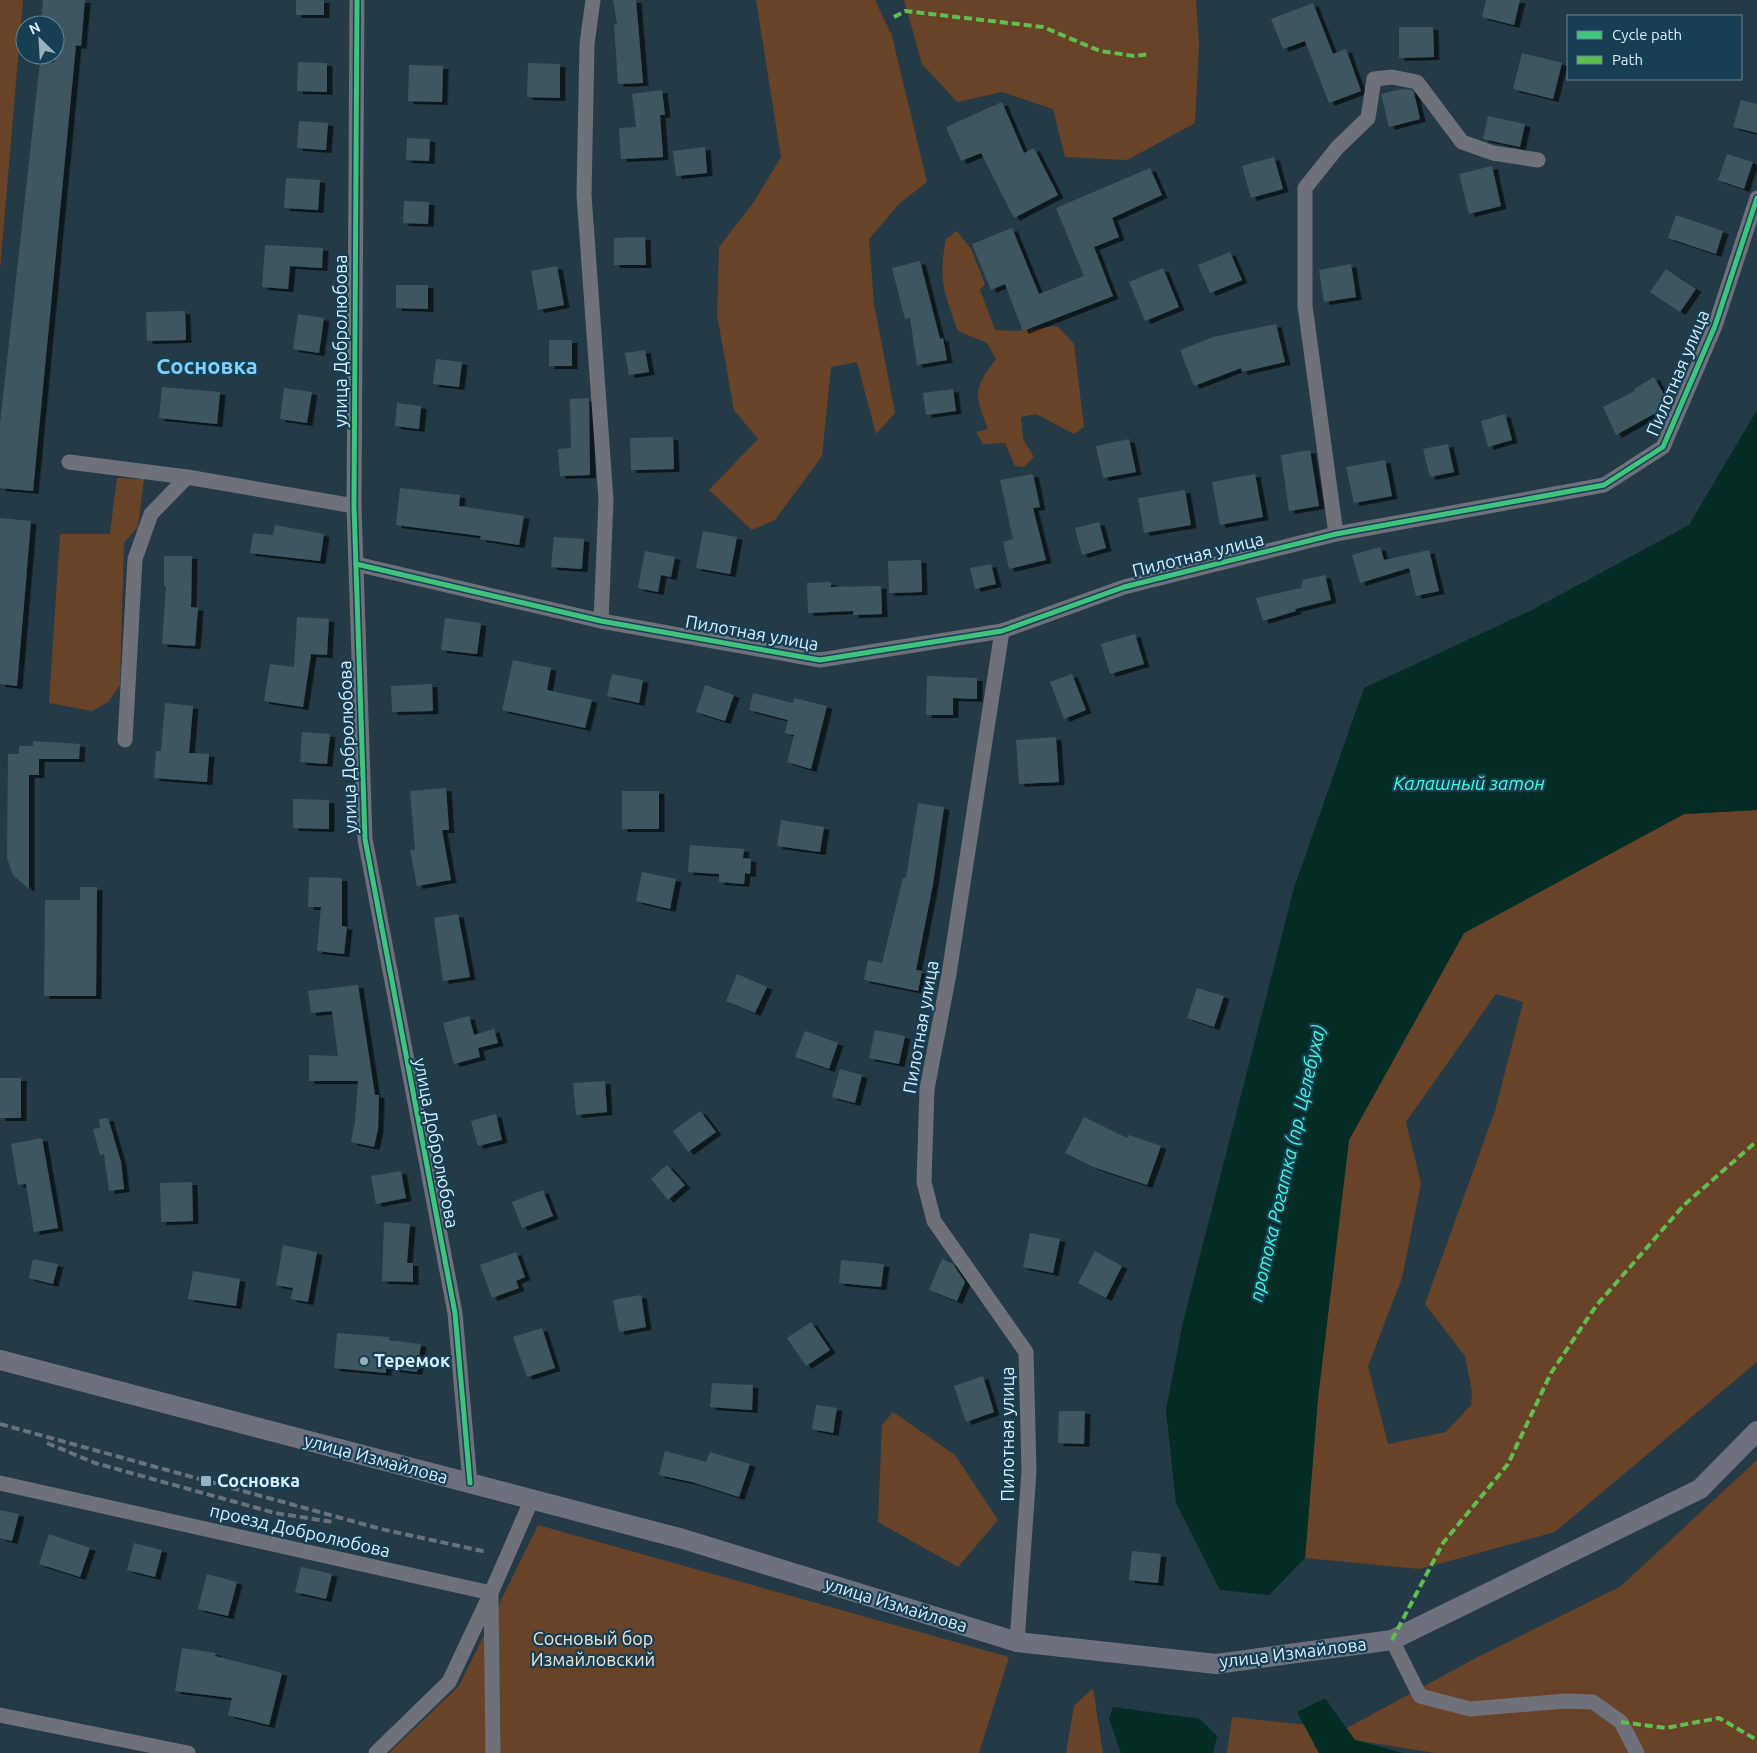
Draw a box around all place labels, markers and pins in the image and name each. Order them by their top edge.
place label: Теремок [374,1350,451,1370]
marker: Теремок [358,1355,370,1367]
place label: Сосновка [217,1470,300,1490]
marker: Сосновка [199,1474,213,1488]

